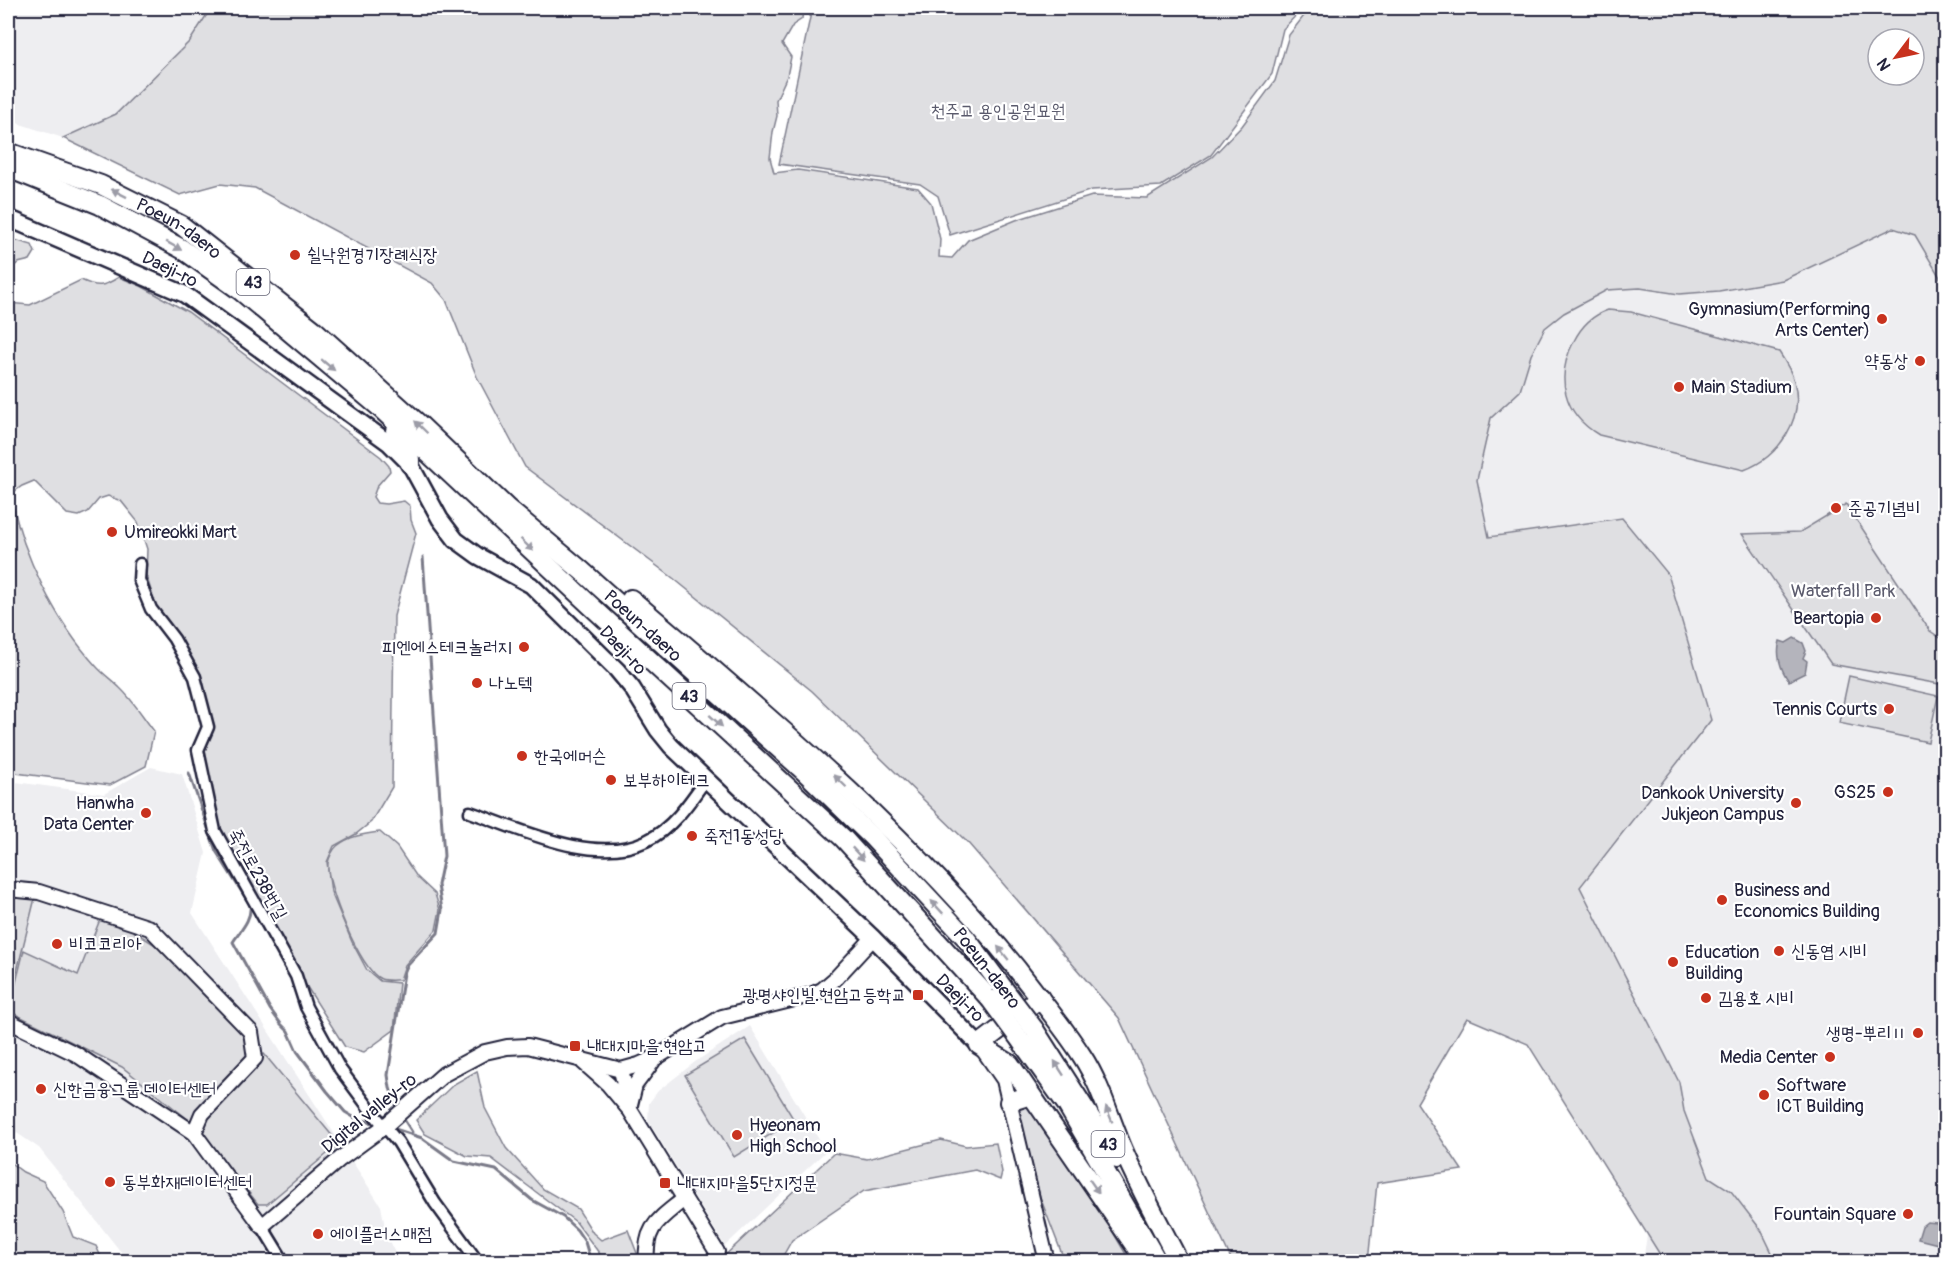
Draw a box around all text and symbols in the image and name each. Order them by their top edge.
north arrow [1866,27,1926,87]
text: N [1873,54,1895,74]
park label: 천주교 용인공원묘원 [931,100,1065,123]
one-way arrow [110,189,127,198]
street label: Poeun-daero [132,193,226,265]
one-way arrow [166,240,183,250]
place label: 쉴낙원경기장례식장 [307,244,437,267]
street label: Daeji-ro [138,246,202,293]
marker: 쉴낙원경기장례식장 [288,248,302,262]
road number: 43 [236,269,270,295]
place label: Gymnasium(Performing Arts Center) [1688,298,1870,342]
marker: Gymnasium(Performing Arts Center) [1875,312,1889,326]
place label: 약동상 [1865,350,1909,373]
marker: 약동상 [1913,354,1927,368]
one-way arrow [321,358,336,370]
place label: Main Stadium [1691,376,1792,399]
marker: Main Stadium [1672,380,1686,394]
one-way arrow [414,420,429,434]
place label: 준공기념비 [1848,497,1920,520]
marker: 준공기념비 [1829,501,1843,515]
place label: Umireokki Mart [124,521,238,544]
marker: Umireokki Mart [105,525,119,539]
one-way arrow [520,538,535,552]
park label: Waterfall Park [1791,580,1896,603]
street label: Poeun-daero [599,585,687,668]
place label: Beartopia [1793,607,1864,630]
marker: Beartopia [1869,611,1883,625]
street label: Daeji-ro [594,621,651,680]
place label: 피엔에스테크놀러지 [382,636,512,659]
marker: 피엔에스테크놀러지 [517,640,531,654]
place label: 나노텍 [489,672,532,695]
marker: 나노텍 [470,676,484,690]
road number: 43 [672,683,706,709]
place label: Tennis Courts [1772,698,1877,721]
marker: Tennis Courts [1882,702,1896,716]
one-way arrow [709,714,724,728]
place label: 한국에머슨 [534,745,606,768]
marker: 한국에머슨 [515,749,529,763]
place label: 보부하이테크 [623,769,710,792]
marker: 보부하이테크 [604,773,618,787]
one-way arrow [832,774,847,788]
place label: GS25 [1834,781,1876,804]
place label: Dankook University Jukjeon Campus [1641,782,1784,826]
marker: GS25 [1881,785,1895,799]
place label: Hanwha Data Center [43,792,135,836]
marker: Dankook University Jukjeon Campus [1789,796,1803,810]
marker: Hanwha Data Center [139,806,153,820]
street label: 죽전로238번길 [223,824,292,924]
place label: 죽전1동성당 [704,825,784,848]
marker: 죽전1동성당 [685,829,699,843]
one-way arrow [851,847,865,861]
place label: Business and Economics Building [1734,879,1880,923]
marker: Business and Economics Building [1715,893,1729,907]
one-way arrow [930,899,944,914]
street label: Poeun-daero [948,923,1026,1014]
place label: 비코코리아 [69,933,142,956]
marker: 비코코리아 [50,937,64,951]
place label: 신동엽 시비 [1791,940,1867,963]
place label: Education Building [1685,941,1759,985]
marker: 신동엽 시비 [1772,944,1786,958]
one-way arrow [998,945,1010,960]
marker: Education Building [1666,955,1680,969]
street label: Daeji-ro [931,969,989,1028]
place label: 광명샤인빌.현암고등학교 [743,984,906,1007]
place label: 김용호 시비 [1718,987,1794,1010]
marker: 광명샤인빌.현암고등학교 [911,988,925,1002]
marker: 김용호 시비 [1699,991,1713,1005]
place label: 생명-뿌리Ⅱ [1826,1022,1906,1045]
marker: 생명-뿌리Ⅱ [1911,1026,1925,1040]
place label: 내대지마을.현암고 [587,1035,707,1058]
marker: 내대지마을.현암고 [568,1039,582,1053]
place label: Media Center [1720,1046,1819,1069]
marker: Media Center [1823,1050,1837,1064]
one-way arrow [1054,1060,1065,1076]
street label: Digital valley-ro [317,1068,422,1159]
place label: Software ICT Building [1776,1074,1864,1118]
place label: 신한금융그룹 데이터센터 [53,1078,216,1101]
marker: 신한금융그룹 데이터센터 [34,1082,48,1096]
marker: Software ICT Building [1757,1088,1771,1102]
one-way arrow [1104,1105,1113,1123]
place label: Hyeonam High School [749,1114,837,1158]
marker: Hyeonam High School [730,1128,744,1142]
road number: 43 [1092,1131,1124,1157]
place label: 동부화재데이터센터 [122,1171,252,1194]
place label: 내대지마을5단지정문 [677,1172,817,1195]
marker: 동부화재데이터센터 [103,1175,117,1189]
marker: 내대지마을5단지정문 [658,1176,672,1190]
one-way arrow [1088,1178,1099,1194]
place label: Fountain Square [1773,1203,1896,1226]
marker: Fountain Square [1901,1207,1915,1221]
place label: 에이플러스매점 [330,1223,432,1246]
marker: 에이플러스매점 [311,1227,325,1241]

